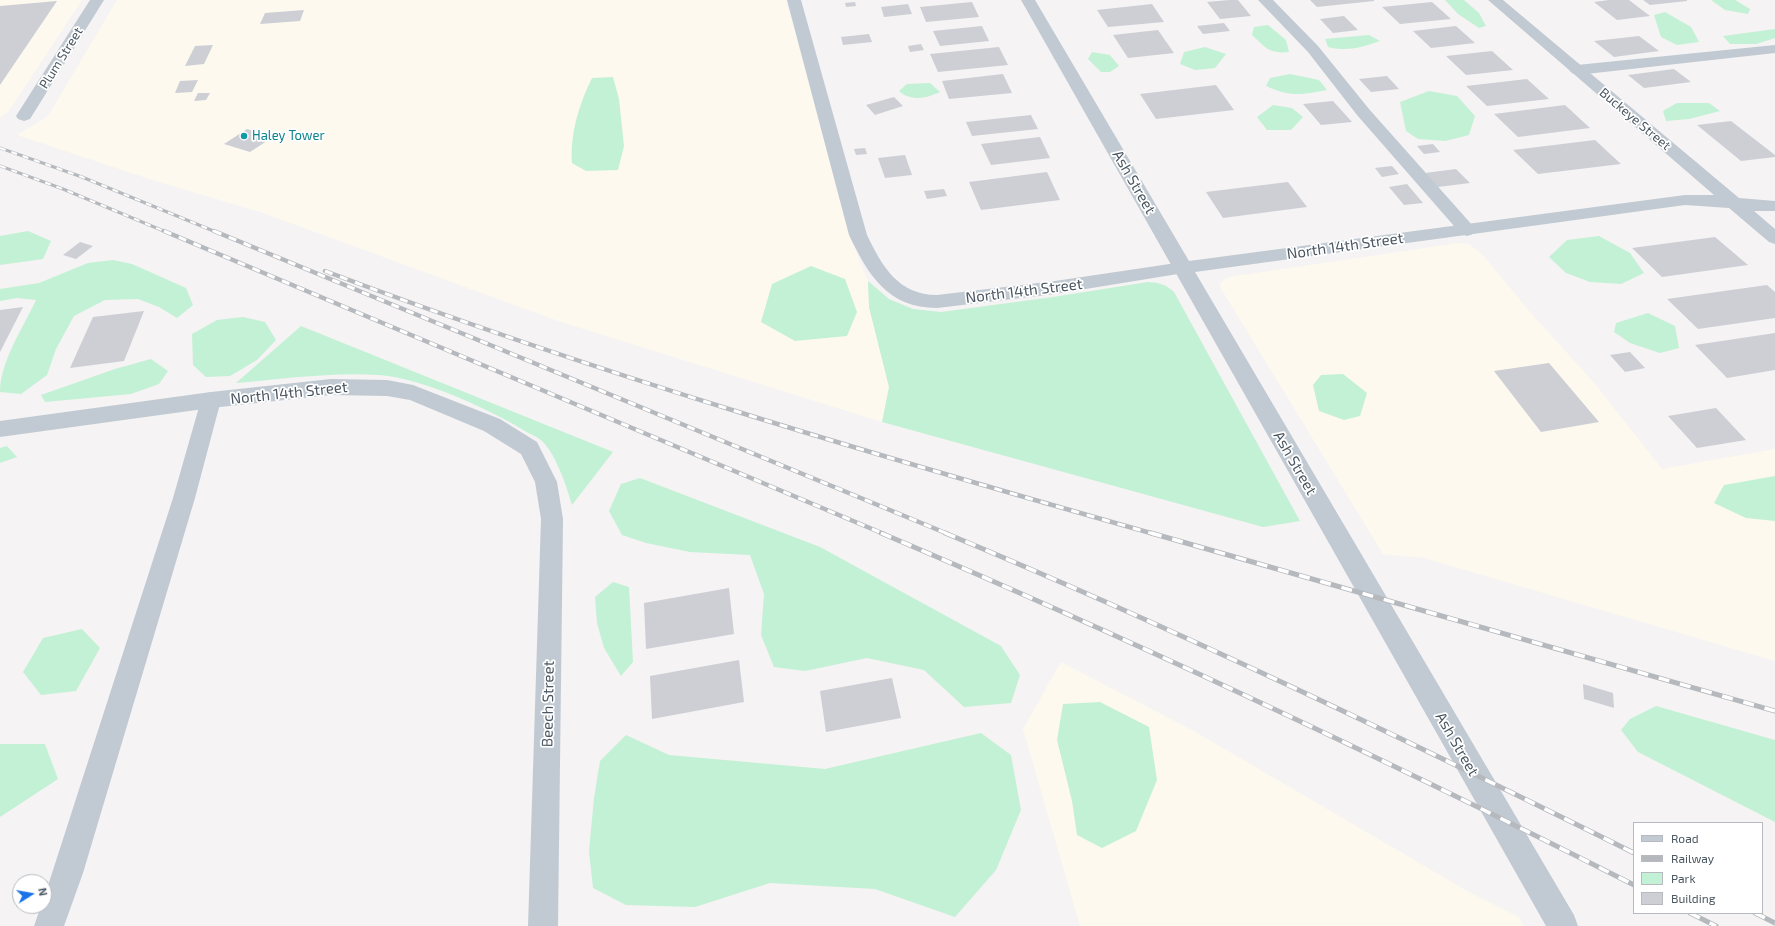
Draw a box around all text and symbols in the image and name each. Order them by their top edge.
street label: Plum Street [36,24,86,92]
street label: Buckeye Street [1596,85,1674,153]
place label: Haley Tower [252,128,325,144]
marker: Haley Tower [239,131,249,141]
street label: Ash Street [1109,147,1159,217]
street label: North 14th Street [1286,229,1404,263]
street label: North 14th Street [965,275,1083,307]
street label: North 14th Street [230,378,348,408]
street label: Ash Street [1270,428,1320,498]
street label: Beech Street [538,661,558,747]
street label: Ash Street [1432,709,1482,779]
legend [1633,822,1763,914]
text: Road [1671,831,1699,845]
text: Railway [1671,851,1714,865]
text: Park [1671,871,1696,885]
north arrow [12,874,52,914]
text: N [36,887,50,897]
text: Building [1671,891,1715,905]

